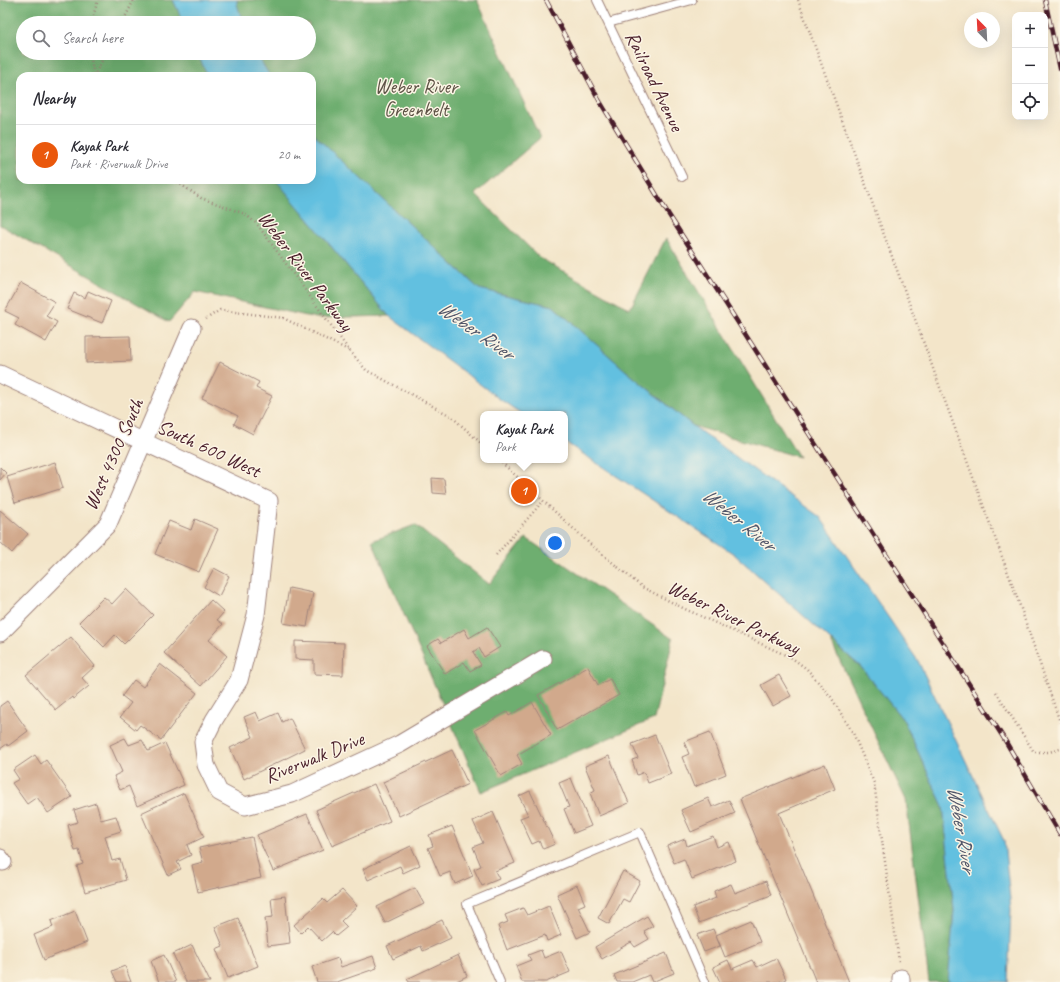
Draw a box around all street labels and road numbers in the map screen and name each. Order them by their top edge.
street label: Railroad Avenue [620,27,690,137]
street label: Weber River Parkway [252,206,360,337]
street label: West 4300 South [78,394,150,514]
street label: South 600 West [153,414,266,484]
street label: Weber River Parkway [664,575,805,661]
street label: Riverwalk Drive [261,726,369,789]

